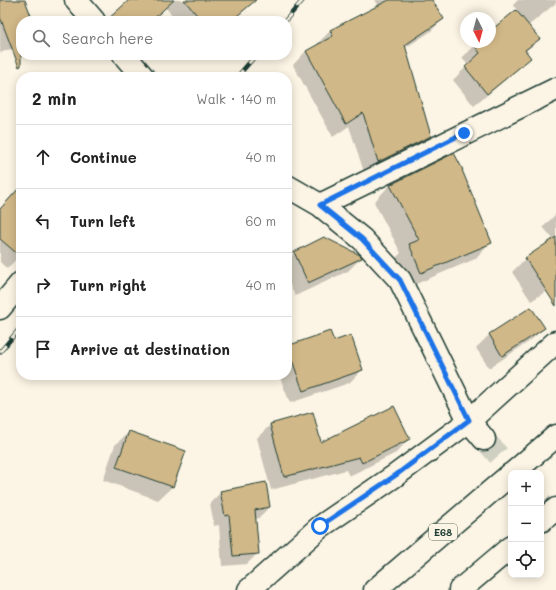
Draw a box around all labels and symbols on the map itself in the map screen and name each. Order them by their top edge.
north arrow [460,12,496,48]
route end [455,124,473,142]
route start [311,517,329,535]
road number: E68 [429,524,457,540]

